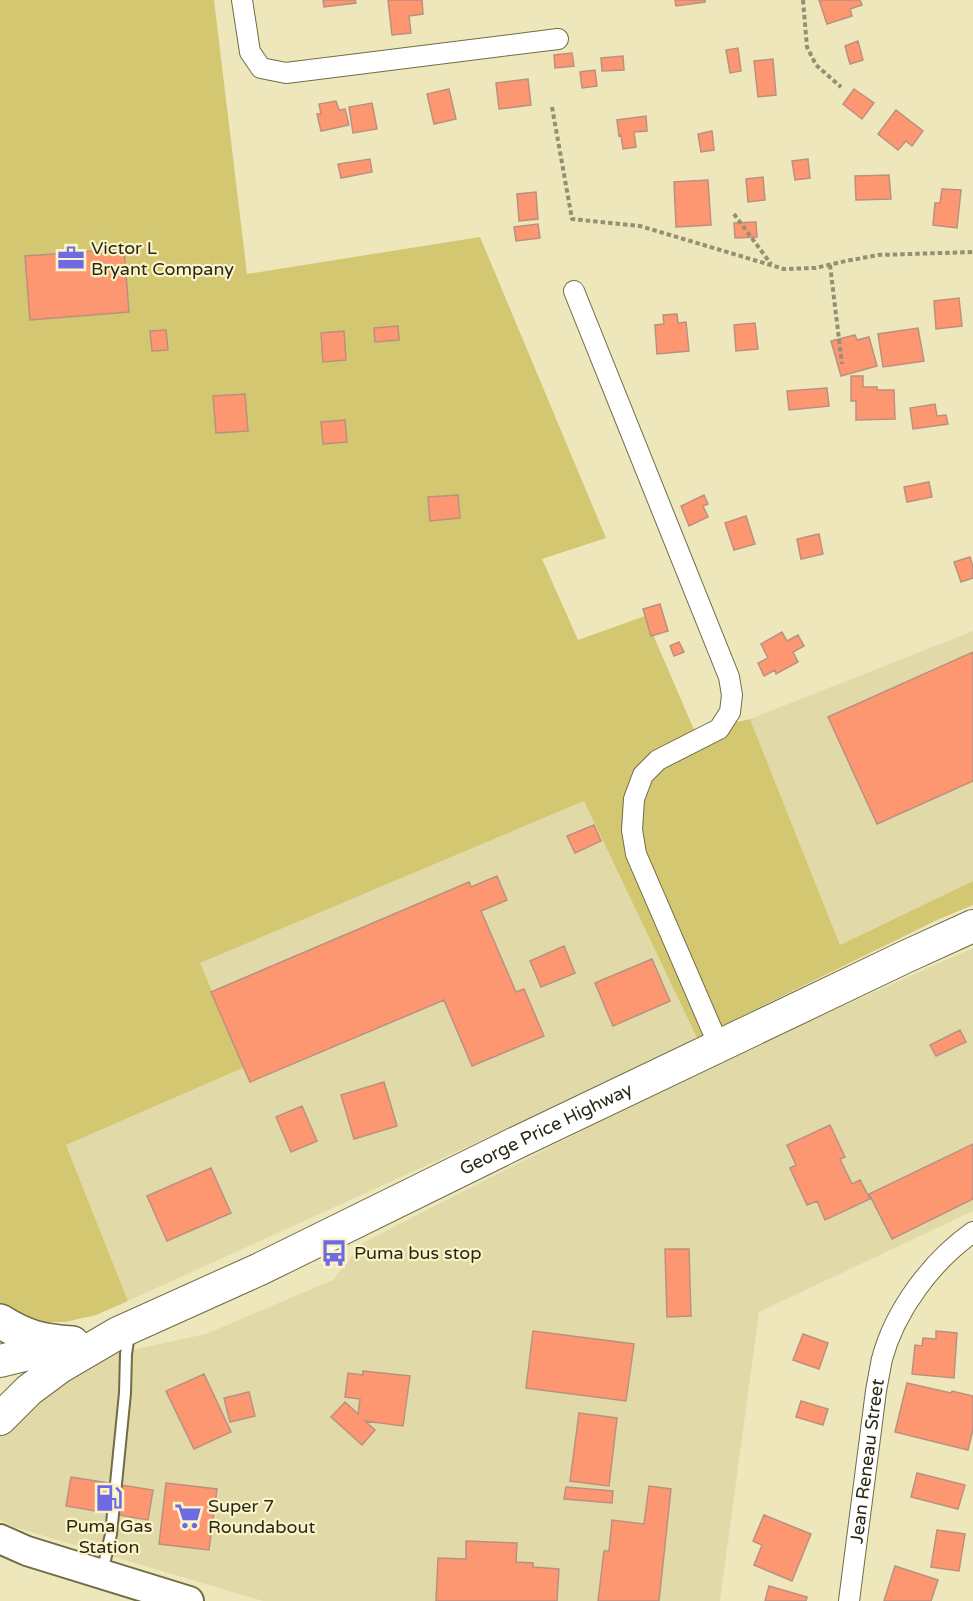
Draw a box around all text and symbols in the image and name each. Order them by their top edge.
place label: Victor L Bryant Company [91,237,234,280]
office icon: Victor L Bryant Company [56,243,86,273]
street label: George Price Highway [456,1078,636,1180]
bus stop icon: Puma bus stop [319,1238,349,1268]
place label: Puma bus stop [354,1242,482,1264]
street label: Jean Reneau Street [845,1377,889,1545]
fuel station icon: Puma Gas Station [94,1483,124,1513]
place label: Super 7 Roundabout [208,1495,315,1538]
supermarket icon: Super 7 Roundabout [173,1501,203,1531]
place label: Puma Gas Station [66,1515,152,1558]

